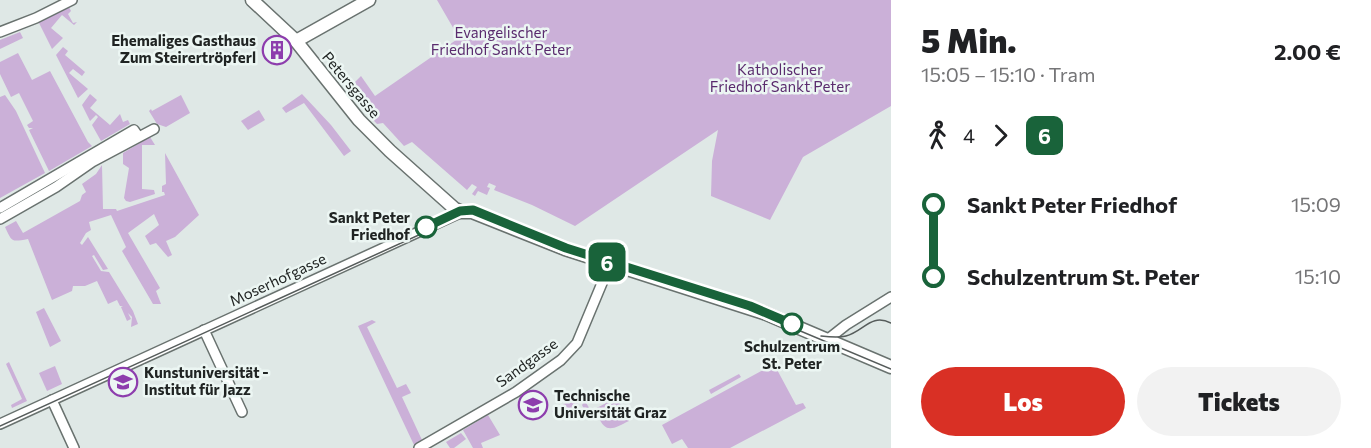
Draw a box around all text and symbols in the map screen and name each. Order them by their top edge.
text: 5 Min. [921,19,1017,60]
park label: Evangelischer Friedhof Sankt Peter [431,23,571,58]
place label: Ehemaliges Gasthaus Zum Steirertröpferl [111,31,256,66]
building icon: Ehemaliges Gasthaus Zum Steirertröpferl [261,34,293,66]
text: 2.00 € [1274,38,1341,65]
street label: Petersgasse [319,48,385,121]
park label: Katholischer Friedhof Sankt Peter [710,60,850,95]
text: 15:05 – 15:10 · Tram [921,62,1095,86]
icon: walk [921,119,954,152]
icon: forward [984,119,1017,152]
text: 4 [963,123,975,147]
text: 6 [1038,123,1051,148]
text: Sankt Peter Friedhof [967,191,1177,218]
text: 15:09 [1291,192,1341,216]
place label: Sankt Peter Friedhof [329,208,411,243]
marker: Sankt Peter Friedhof [415,216,437,238]
line badge: 6 [588,242,626,282]
street label: Moserhofgasse [226,249,329,309]
text: 6 [601,250,613,275]
text: Schulzentrum St. Peter [967,263,1200,290]
text: 15:10 [1295,264,1341,288]
marker: Schulzentrum St. Peter [781,313,803,335]
street label: Sandgasse [492,334,561,390]
place label: Schulzentrum St. Peter [744,337,840,372]
place label: Kunstuniversität - Institut für Jazz [144,363,269,398]
school or university icon: Kunstuniversität - Institut für Jazz [107,366,139,398]
button: Los [921,367,1125,436]
button: Tickets [1137,367,1341,436]
place label: Technische Universität Graz [554,386,667,421]
school or university icon: Technische Universität Graz [517,389,549,421]

